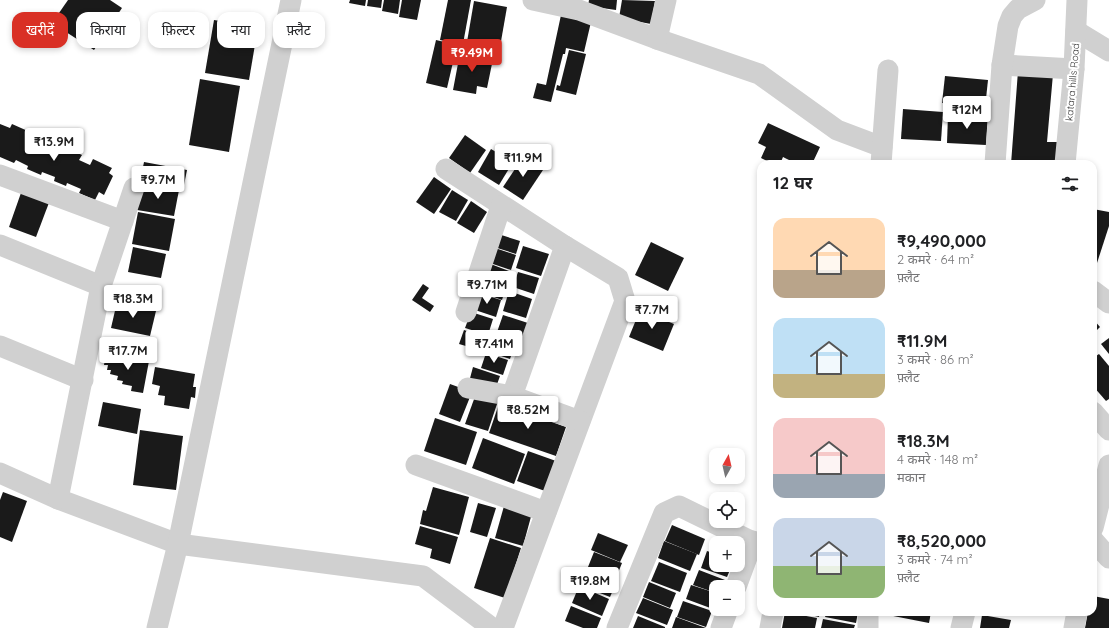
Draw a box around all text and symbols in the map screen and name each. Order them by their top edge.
chip: खरीदें [12,12,68,48]
chip: किराया [76,12,140,48]
chip: फ़िल्टर [148,12,209,48]
chip: नया [217,12,265,48]
chip: फ़्लैट [273,12,325,48]
pin: ₹9.49M [439,39,505,73]
street label: katara hills Road [1063,43,1082,121]
text: ₹9.49M [451,44,493,60]
pin: ₹12M [943,96,991,130]
text: ₹12M [952,101,982,117]
pin: ₹13.9M [21,128,87,162]
text: ₹13.9M [34,133,74,149]
pin: ₹11.9M [490,144,556,178]
text: ₹11.9M [504,149,542,165]
pin: ₹9.7M [130,166,186,200]
text: ₹9.7M [140,171,176,187]
text: 12 घर [773,172,813,193]
icon: filters [1059,173,1081,195]
text: ₹9,490,000 [897,230,986,251]
icon: home [805,234,853,282]
text: 2 कमरे · 64 m² [897,251,974,267]
text: फ़्लैट [897,269,920,285]
pin: ₹9.71M [454,271,520,305]
text: ₹9.71M [467,276,507,292]
pin: ₹18.3M [100,285,166,319]
text: ₹18.3M [113,290,153,306]
pin: ₹7.7M [624,296,680,330]
text: ₹7.7M [635,301,669,317]
pin: ₹7.41M [461,330,527,364]
text: ₹11.9M [897,330,947,351]
icon: home [805,334,853,382]
text: ₹7.41M [474,335,514,351]
pin: ₹17.7M [95,337,161,371]
text: ₹17.7M [108,342,148,358]
text: 3 कमरे · 86 m² [897,351,974,367]
text: फ़्लैट [897,369,920,385]
pin: ₹8.52M [495,396,561,430]
text: ₹8.52M [506,401,550,417]
text: ₹18.3M [897,430,950,451]
icon: home [805,434,853,482]
north arrow [709,448,745,484]
map controls [709,448,745,616]
text: 4 कमरे · 148 m² [897,451,978,467]
text: मकान [897,469,925,485]
button: locate [709,492,745,528]
text: ₹8,520,000 [897,530,986,551]
icon: home [805,534,853,582]
button: + [709,536,745,572]
text: 3 कमरे · 74 m² [897,551,973,567]
pin: ₹19.8M [557,567,623,601]
text: फ़्लैट [897,569,920,585]
text: ₹19.8M [570,572,610,588]
button: − [709,580,745,616]

